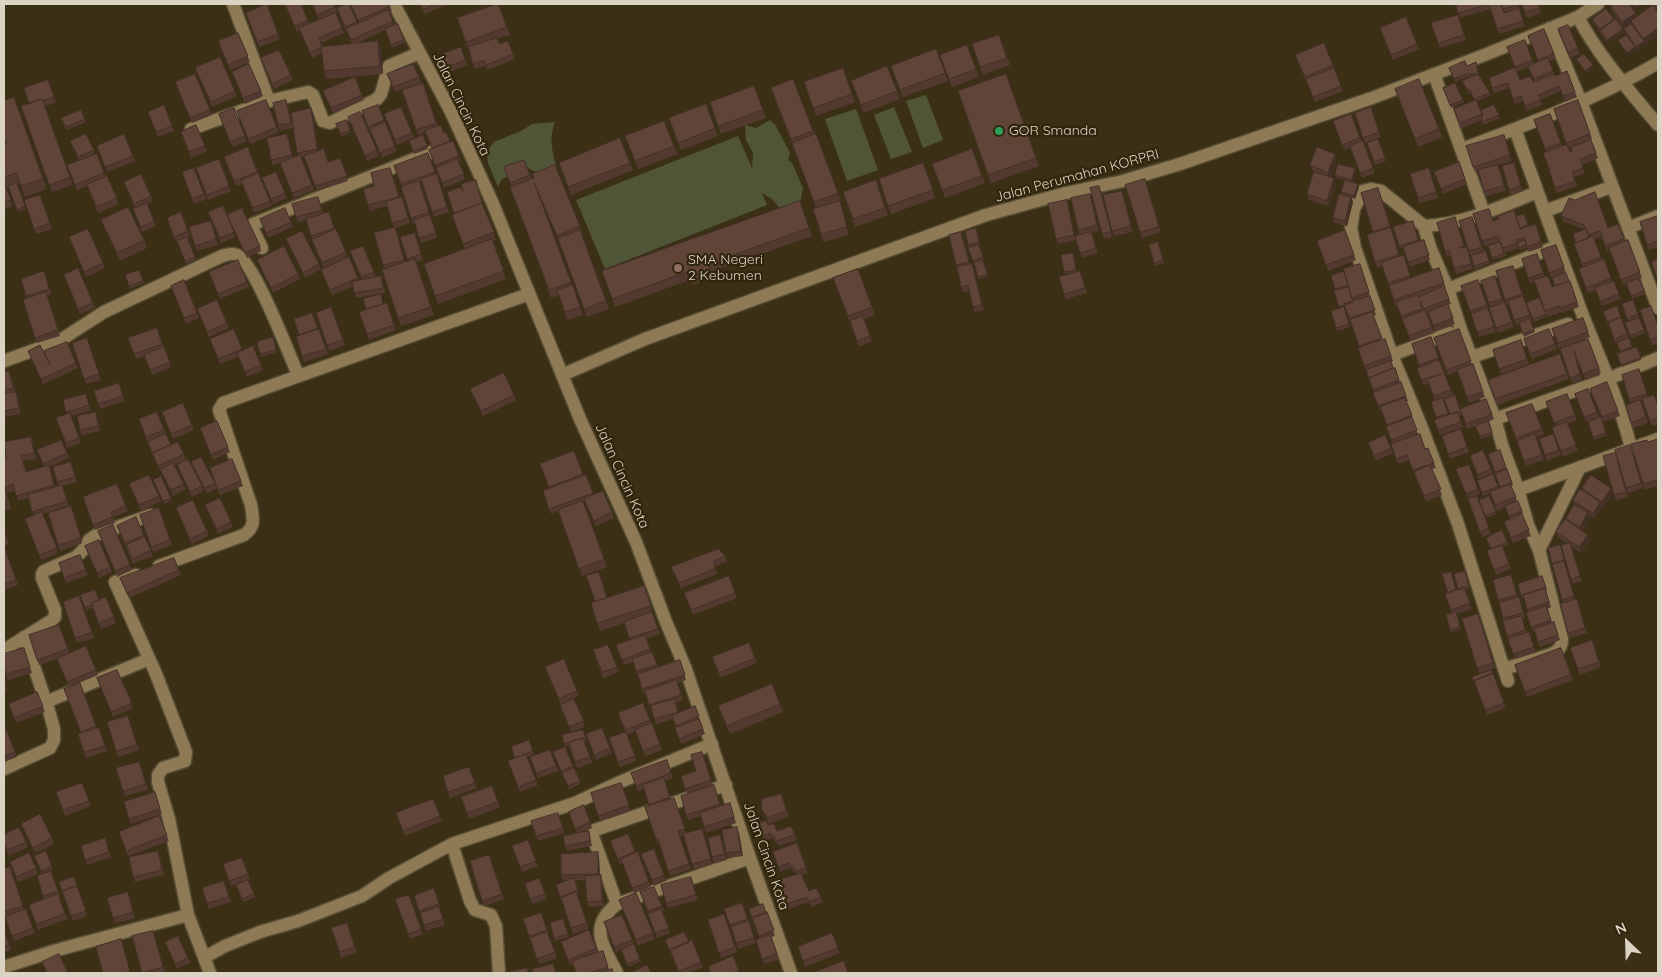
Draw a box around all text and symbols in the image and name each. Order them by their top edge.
street label: Jalan Cincin Kota [429,49,493,159]
place label: GOR Smanda [1009,123,1097,139]
marker: GOR Smanda [993,125,1005,137]
street label: Jalan Perumahan KORPRI [993,146,1161,206]
place label: SMA Negeri 2 Kebumen [688,252,763,284]
marker: SMA Negeri 2 Kebumen [672,262,684,274]
street label: Jalan Cincin Kota [591,421,653,531]
street label: Jalan Cincin Kota [740,800,792,912]
north arrow [1602,917,1652,967]
text: N [1613,918,1629,939]

